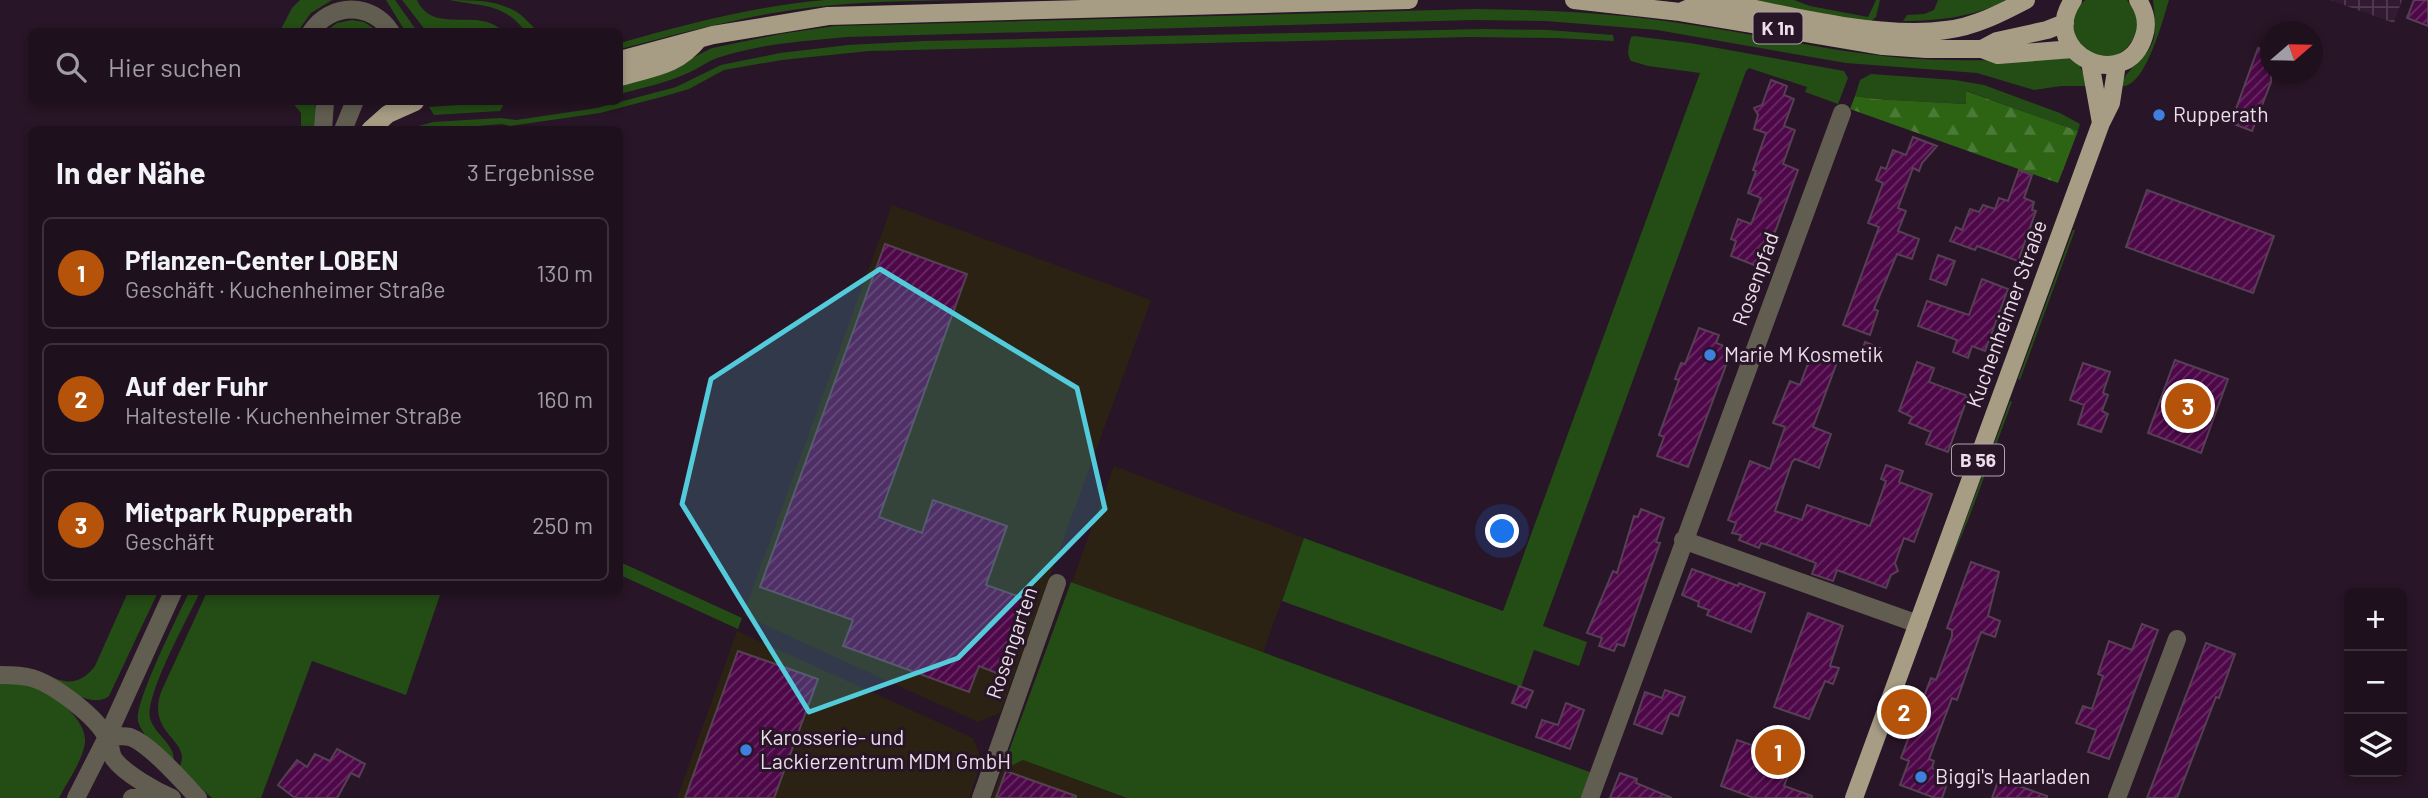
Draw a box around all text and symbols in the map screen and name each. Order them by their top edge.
road number: K 1n [1754,12,1802,44]
north arrow [2260,21,2323,84]
search box [28,28,623,105]
icon: search [52,48,90,86]
text: Hier suchen [108,51,242,82]
place label: Rupperath [2173,101,2269,126]
marker: Rupperath [2151,107,2167,123]
text: In der Nähe [56,154,206,190]
text: 3 Ergebnisse [467,158,595,186]
street label: Kuchenheimer Straße [1960,216,2051,411]
street label: Rosenpfad [1726,228,1783,329]
text: Pflanzen-Center LOBEN [125,244,398,275]
text: 1 [77,259,85,287]
text: 130 m [536,259,593,287]
text: Geschäft · Kuchenheimer Straße [125,275,445,303]
place label: Marie M Kosmetik [1724,341,1883,366]
marker: Marie M Kosmetik [1702,347,1718,363]
text: Auf der Fuhr [125,370,268,401]
pin: 3 [2165,380,2211,432]
text: 2 [75,385,87,413]
text: 160 m [536,385,593,413]
text: Haltestelle · Kuchenheimer Straße [125,401,462,429]
road number: B 56 [1952,444,2004,475]
text: Mietpark Rupperath [125,496,353,527]
text: 3 [75,511,87,539]
text: 250 m [532,511,593,539]
your location [1485,514,1519,548]
text: Geschäft [125,527,215,555]
street label: Rosengarten [980,583,1041,702]
map controls [2344,588,2407,777]
button: + [2344,588,2407,651]
button: − [2344,651,2407,714]
pin: 2 [1881,686,1927,738]
button: layers [2344,714,2407,777]
place label: Karosserie- und Lackierzentrum MDM GmbH [760,724,1011,773]
pin: 1 [1755,726,1801,778]
marker: Karosserie- und Lackierzentrum MDM GmbH [738,742,754,758]
place label: Biggi's Haarladen [1935,763,2090,788]
marker: Biggi's Haarladen [1913,769,1929,785]

